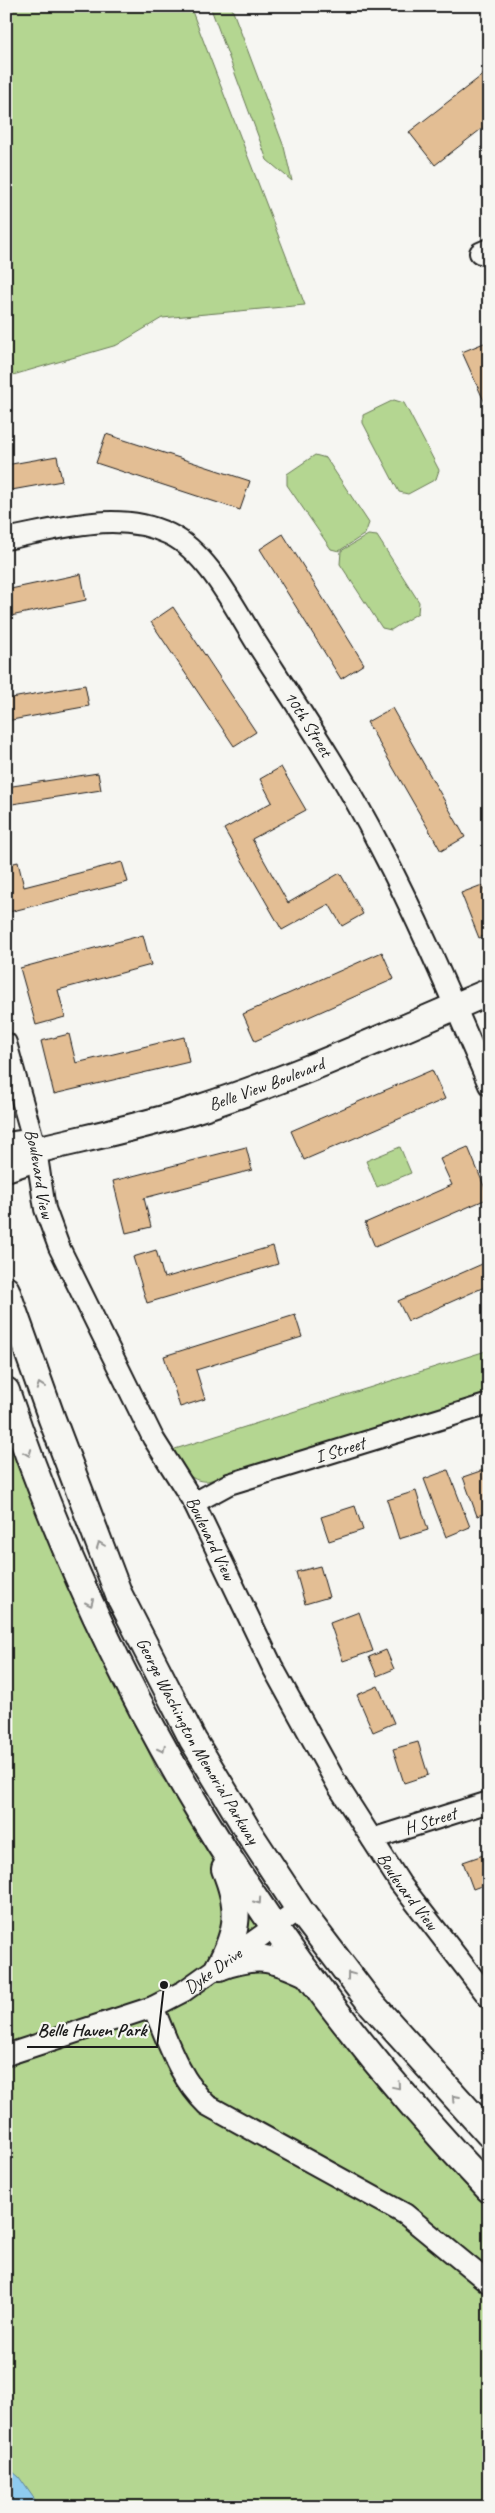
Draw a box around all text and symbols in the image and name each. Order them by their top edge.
street label: 10th Street [279,687,339,762]
street label: Belle View Boulevard [206,1051,330,1115]
street label: Boulevard View [20,1126,59,1223]
one-way arrow [36,1382,46,1391]
street label: I Street [313,1431,370,1468]
one-way arrow [22,1448,32,1457]
street label: Boulevard View [181,1492,241,1585]
one-way arrow [95,1541,106,1550]
one-way arrow [84,1598,94,1607]
street label: George Washington Memorial Parkway [132,1634,265,1850]
one-way arrow [156,1744,166,1753]
street label: H Street [401,1801,462,1839]
street label: Boulevard View [372,1848,444,1936]
one-way arrow [252,1895,261,1905]
street label: Dyke Drive [180,1942,247,1998]
one-way arrow [347,1972,355,1981]
callout: Belle Haven Park [27,2013,157,2047]
text: Belle Haven Park [38,2018,148,2042]
one-way arrow [391,2080,400,2089]
one-way arrow [452,2095,461,2104]

